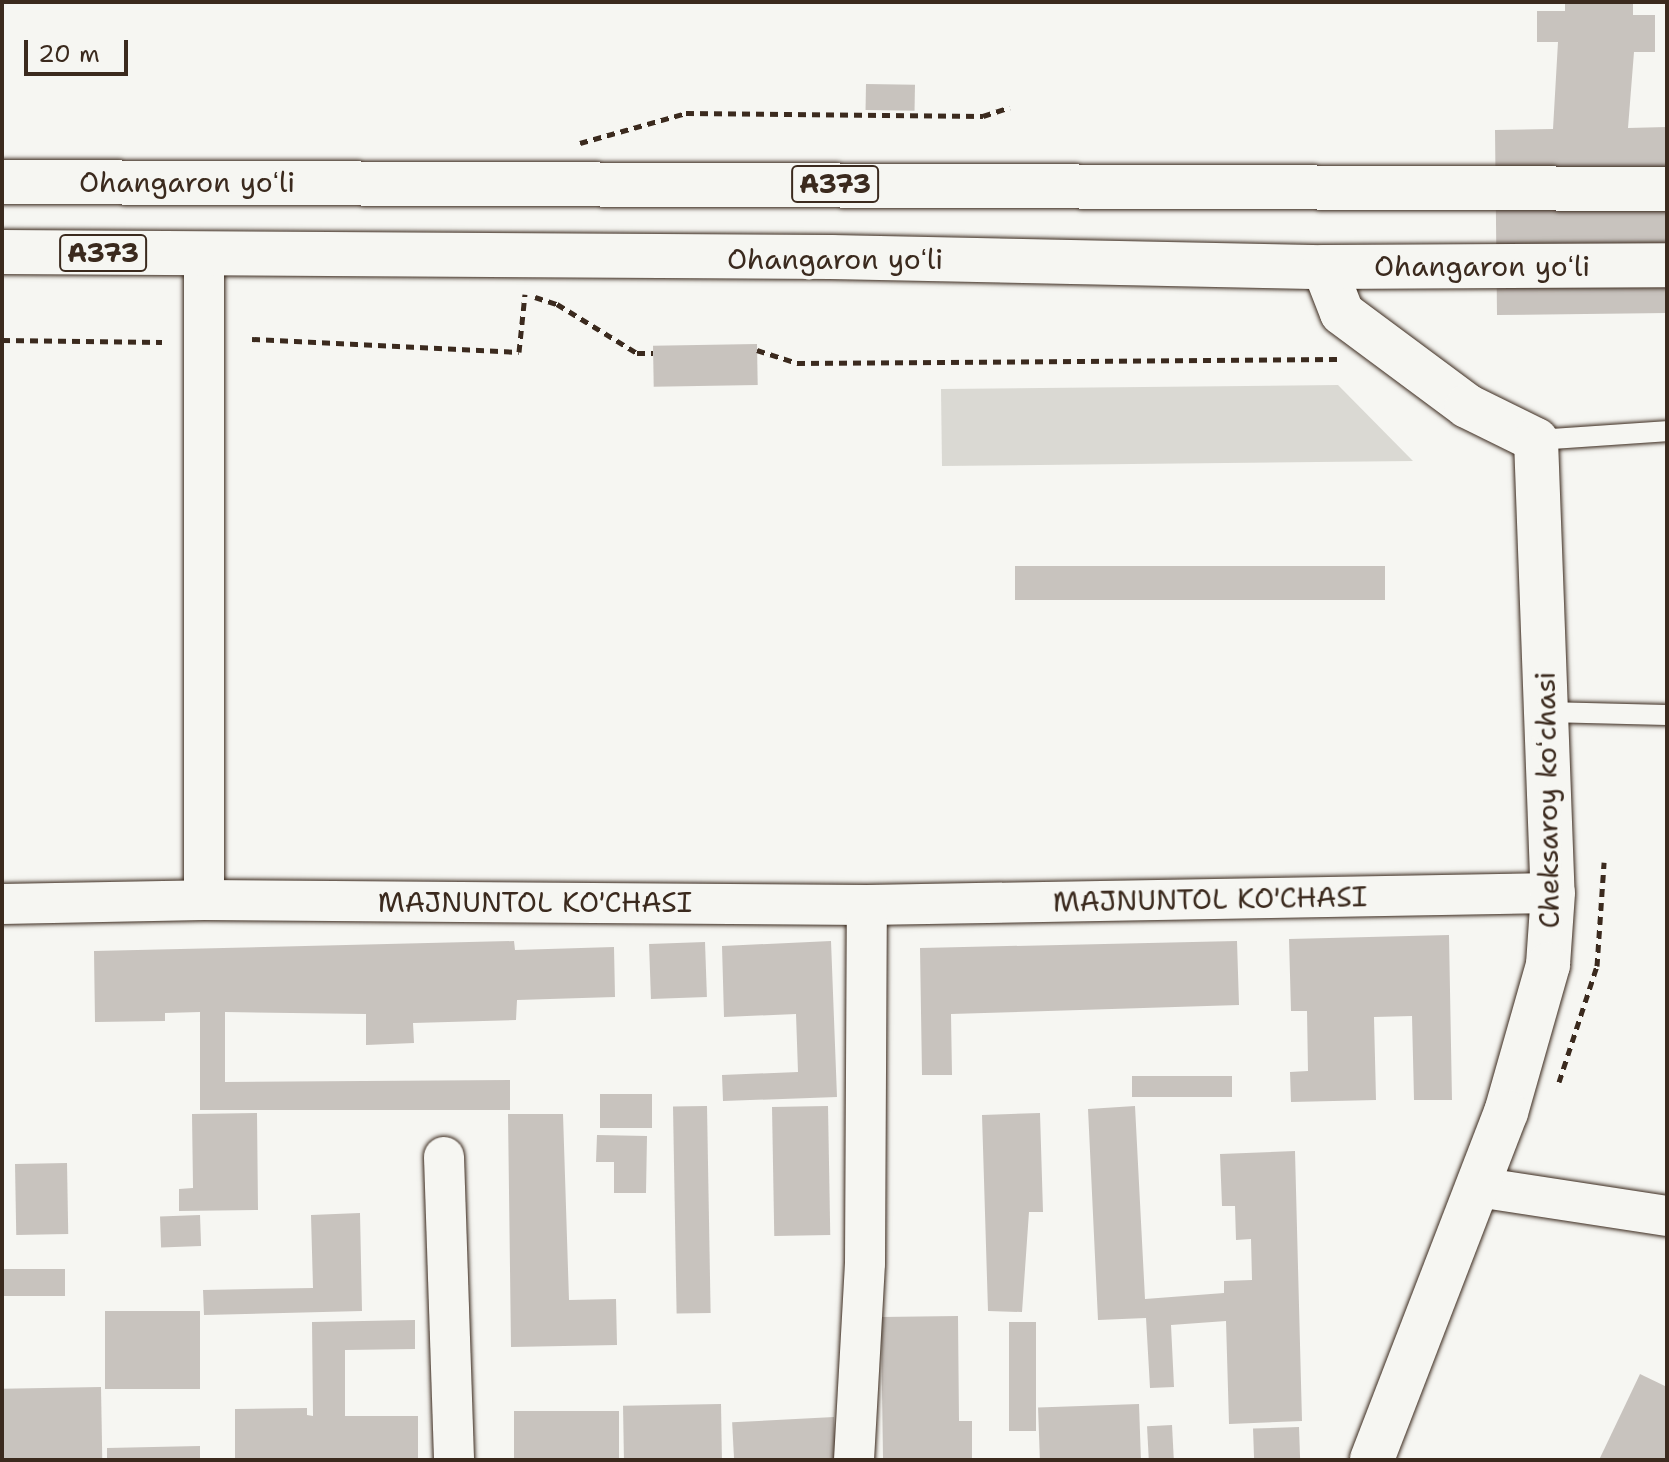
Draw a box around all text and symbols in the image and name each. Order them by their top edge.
scale bar [28,24,132,74]
text: 20 m [38,38,100,70]
road number: A373 [791,162,879,206]
street label: Ohangaron yoʻli [79,165,295,199]
road number: A373 [59,231,147,275]
street label: Ohangaron yoʻli [727,242,943,276]
street label: Ohangaron yoʻli [1374,249,1590,283]
street label: Cheksaroy koʻchasi [1528,671,1566,929]
street label: MAJNUNTOL KO'CHASI [1053,879,1367,919]
street label: MAJNUNTOL KO'CHASI [378,885,692,919]

